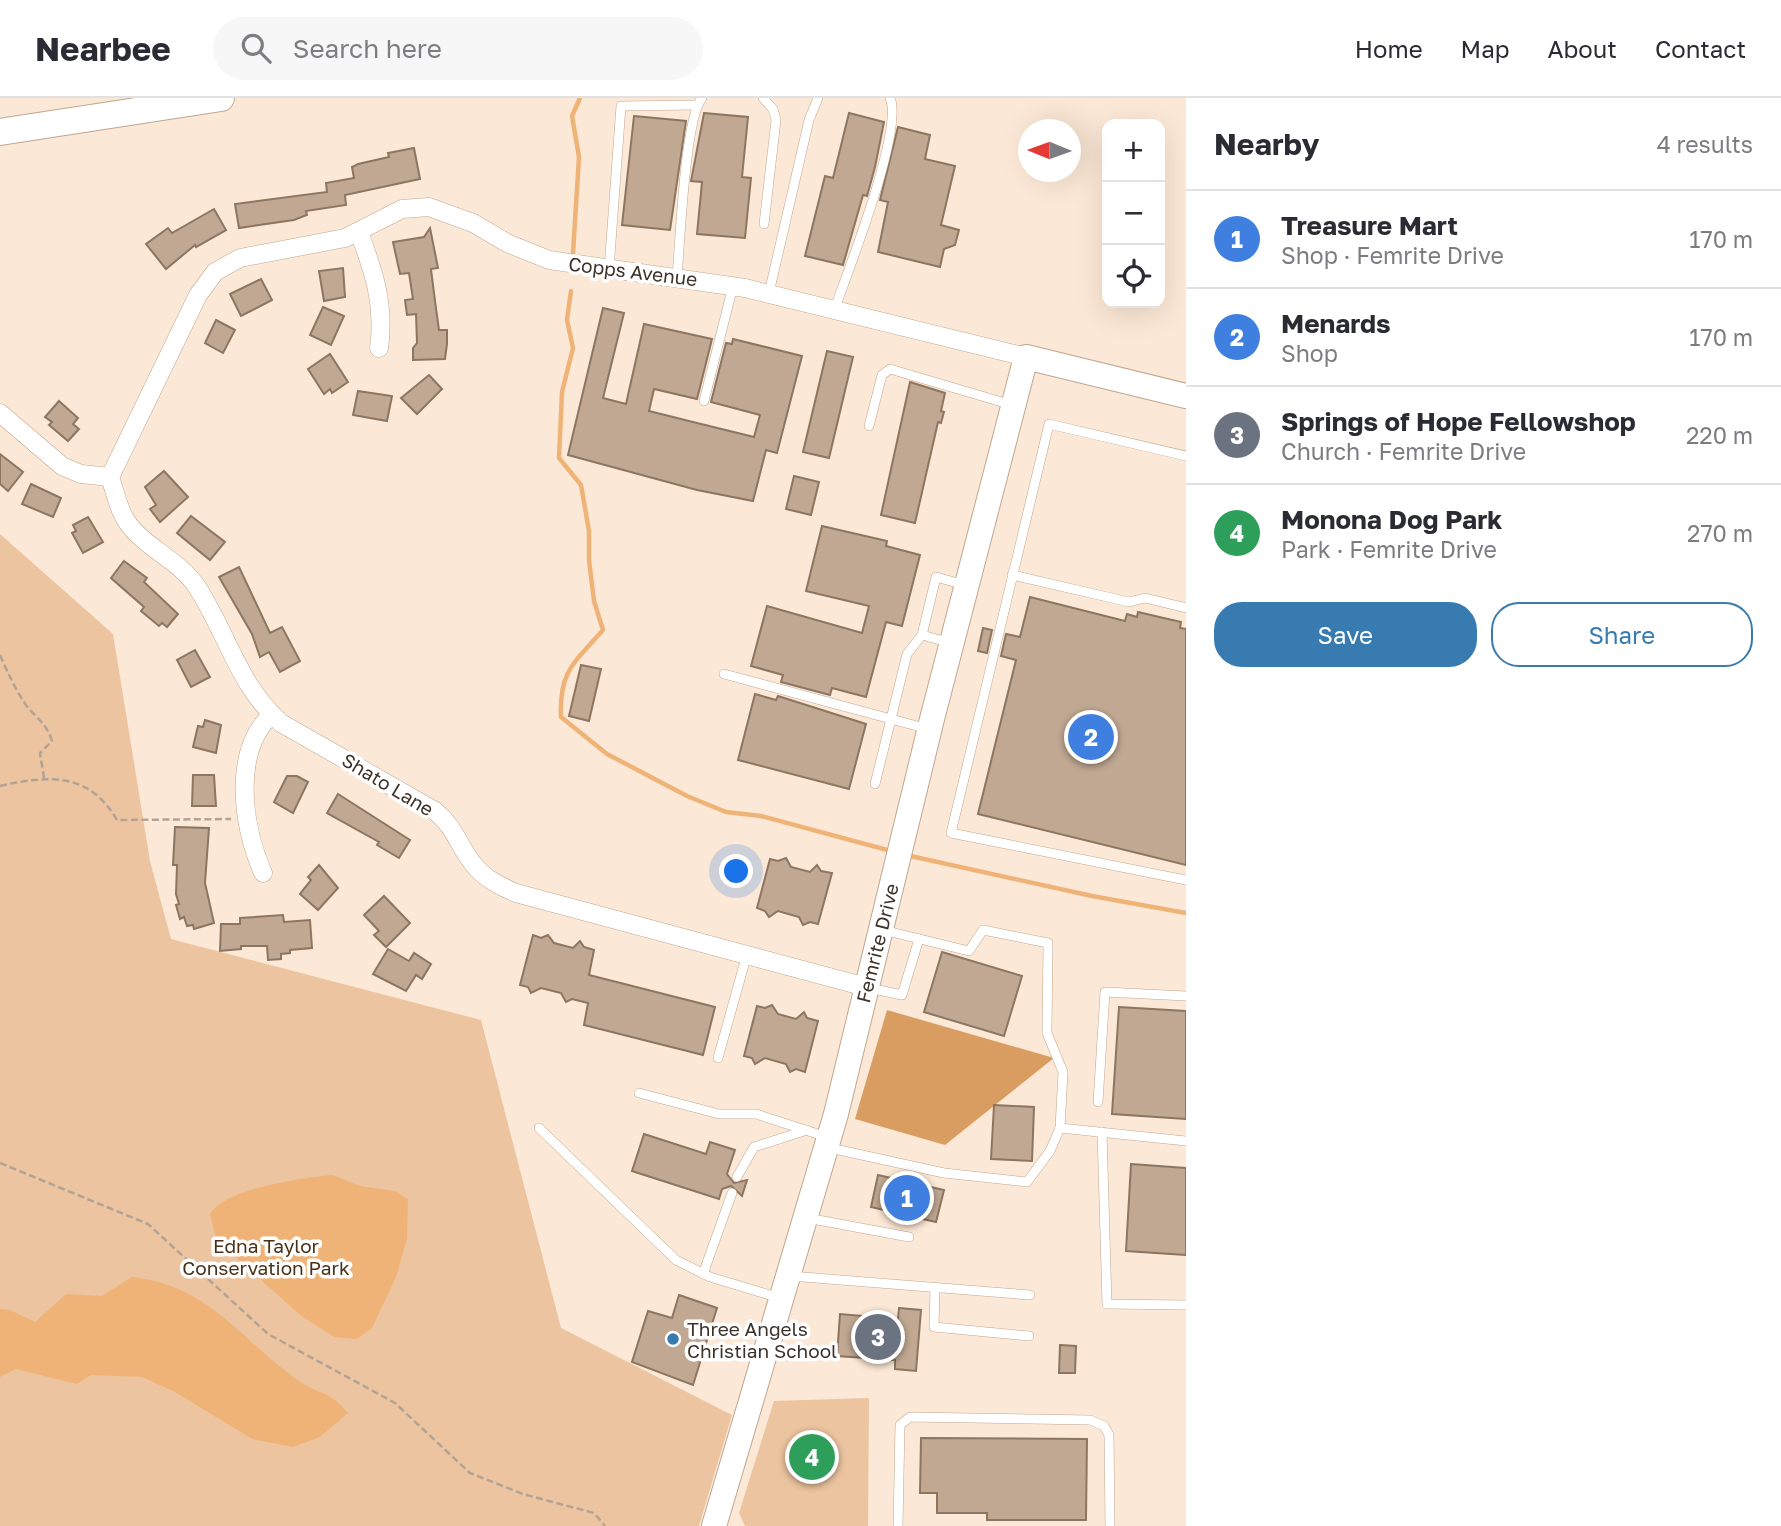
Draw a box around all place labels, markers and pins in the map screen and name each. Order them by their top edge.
pin: 2 [1068,711,1114,763]
pin: 1 [884,1172,930,1224]
pin: 3 [855,1311,901,1363]
place label: Three Angels Christian School [687,1317,837,1362]
marker: Three Angels Christian School [665,1331,681,1347]
pin: 4 [789,1431,835,1483]

